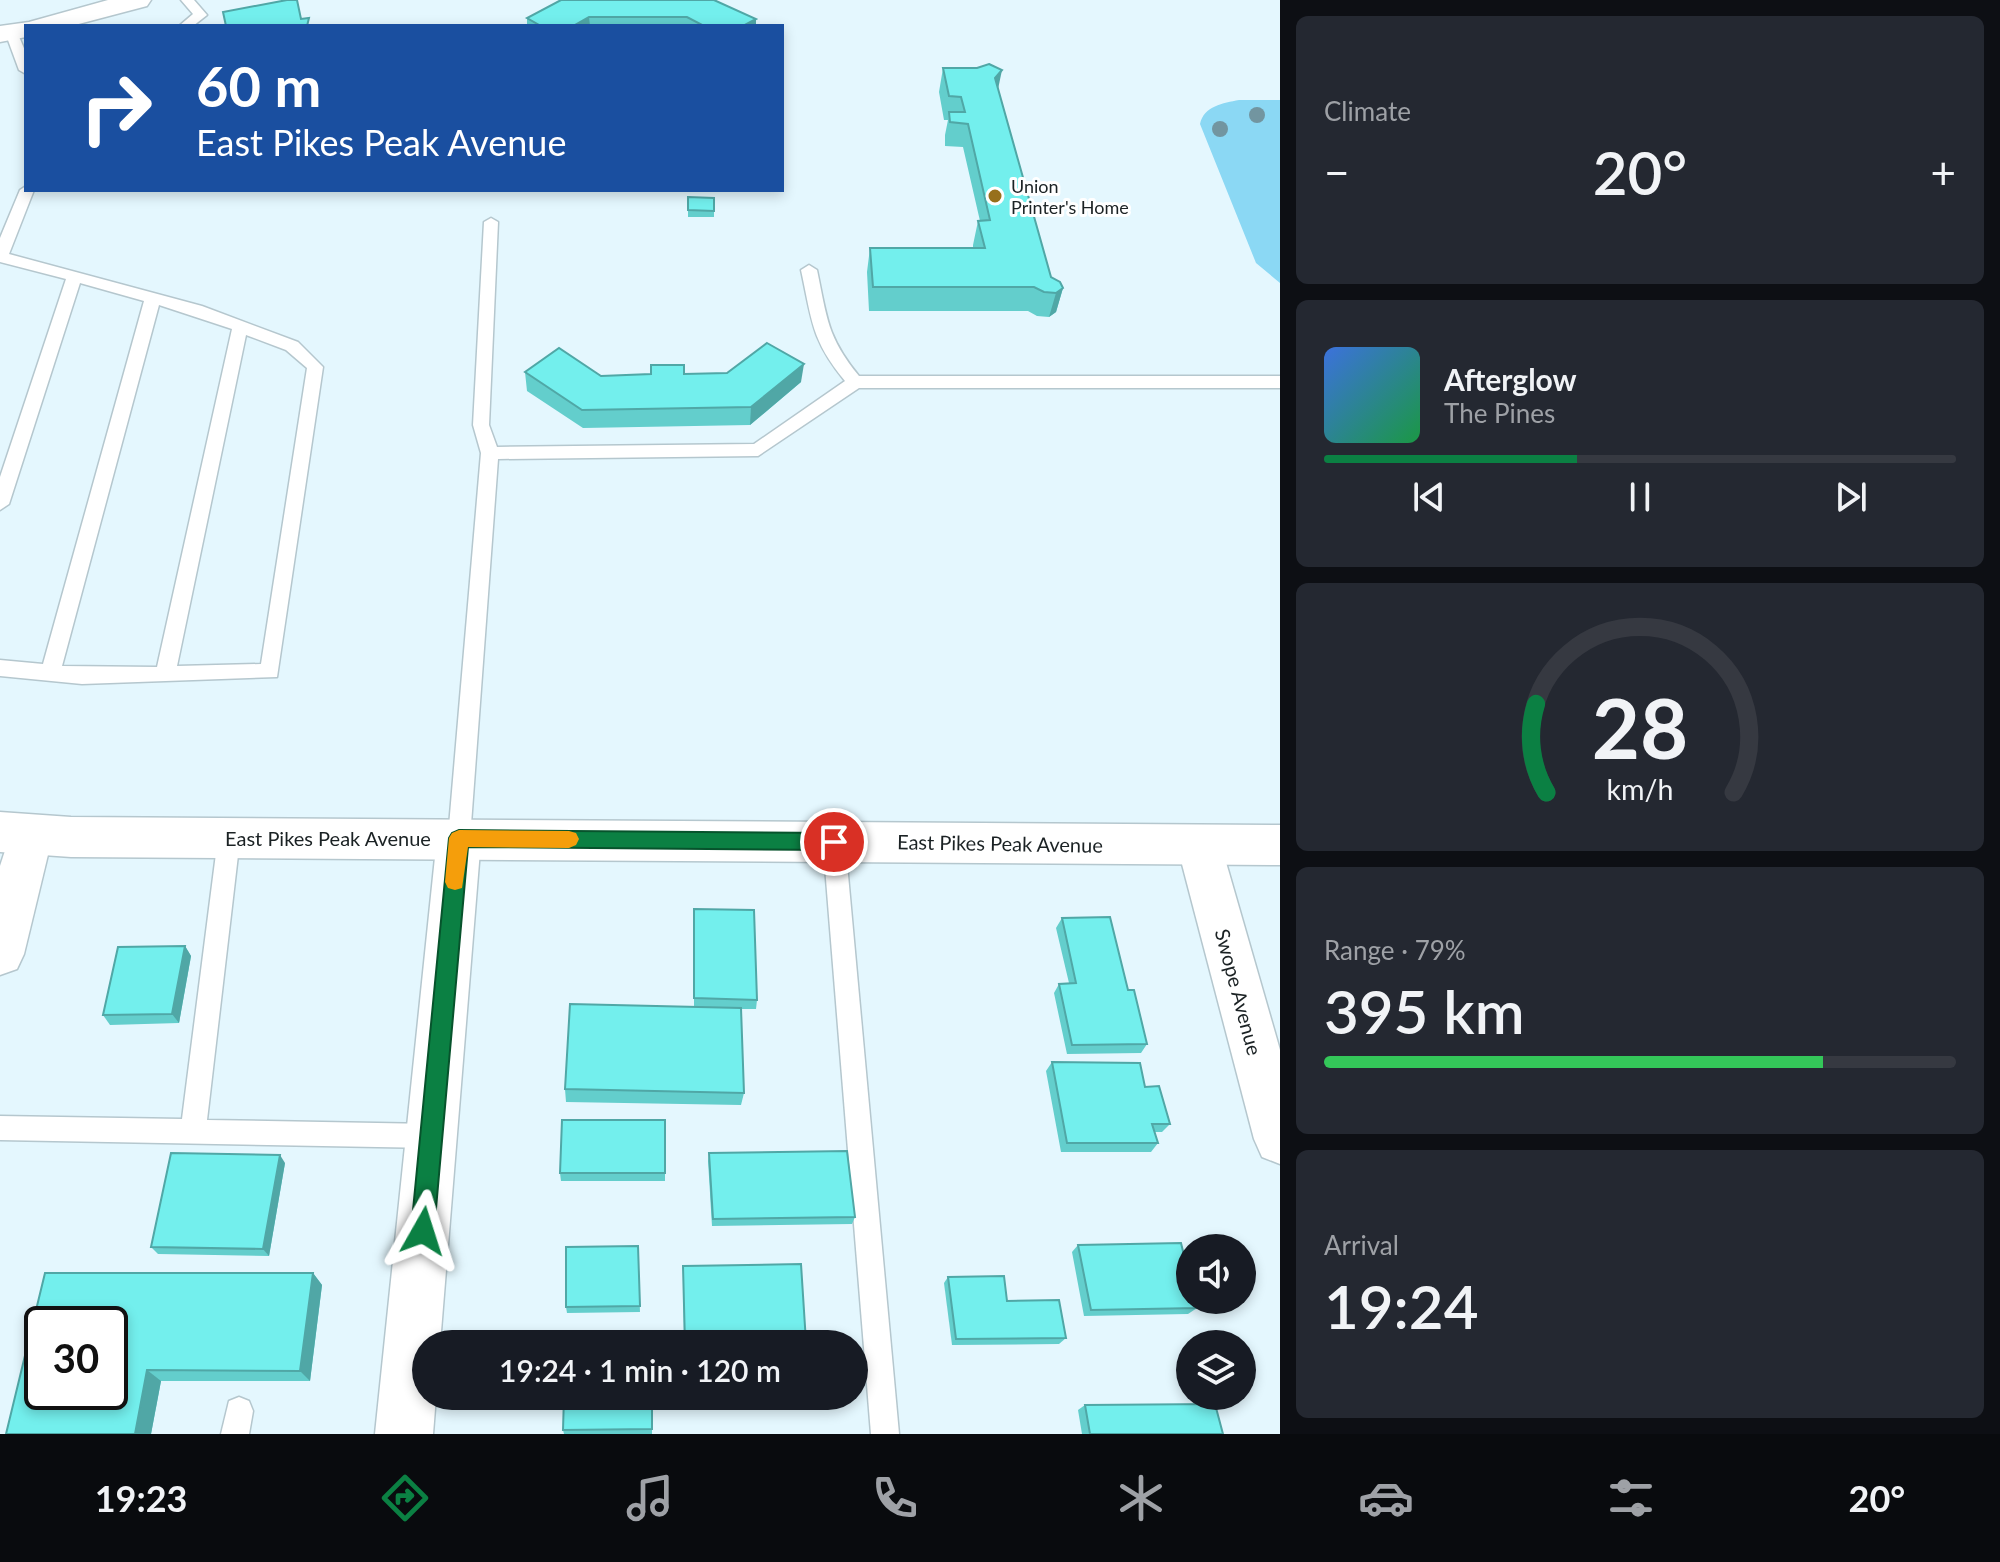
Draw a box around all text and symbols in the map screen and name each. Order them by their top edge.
text: 60 m [196,52,321,119]
icon: right [64,56,168,160]
text: Climate [1324,95,1411,127]
text: East Pikes Peak Avenue [196,120,566,164]
text: 20° [1593,136,1687,208]
text: − [1324,146,1350,198]
text: + [1930,146,1956,198]
place label: Union Printer's Home [1011,175,1129,218]
marker: Union Printer's Home [986,187,1004,205]
text: Afterglow [1444,361,1577,397]
text: The Pines [1444,397,1555,429]
icon: previous [1407,475,1451,519]
icon: pause [1618,475,1662,519]
icon: next [1829,475,1873,519]
text: 28 [1592,677,1688,777]
text: km/h [1607,772,1673,806]
pin [800,808,868,876]
icon: arrive [812,820,856,864]
street label: East Pikes Peak Avenue [225,826,431,850]
street label: East Pikes Peak Avenue [897,829,1103,857]
street label: Swope Avenue [1211,926,1267,1058]
text: Range · 79% [1324,934,1466,966]
text: 395 km [1324,975,1525,1047]
position arrow [381,1189,465,1273]
text: Arrival [1324,1229,1399,1261]
map controls [1176,1234,1256,1410]
button: sound [1176,1234,1256,1314]
text: 19:24 [1324,1270,1478,1342]
speed limit sign: 30 [24,1306,128,1410]
button: layers [1176,1330,1256,1410]
text: 19:24 · 1 min · 120 m [499,1352,781,1388]
icon: directions [377,1470,433,1526]
icon: music [622,1470,678,1526]
icon: phone [867,1470,923,1526]
icon: climate [1113,1470,1169,1526]
icon: car [1358,1470,1414,1526]
icon: filters [1603,1470,1659,1526]
text: 19:23 [95,1476,187,1520]
text: 20° [1849,1476,1905,1520]

